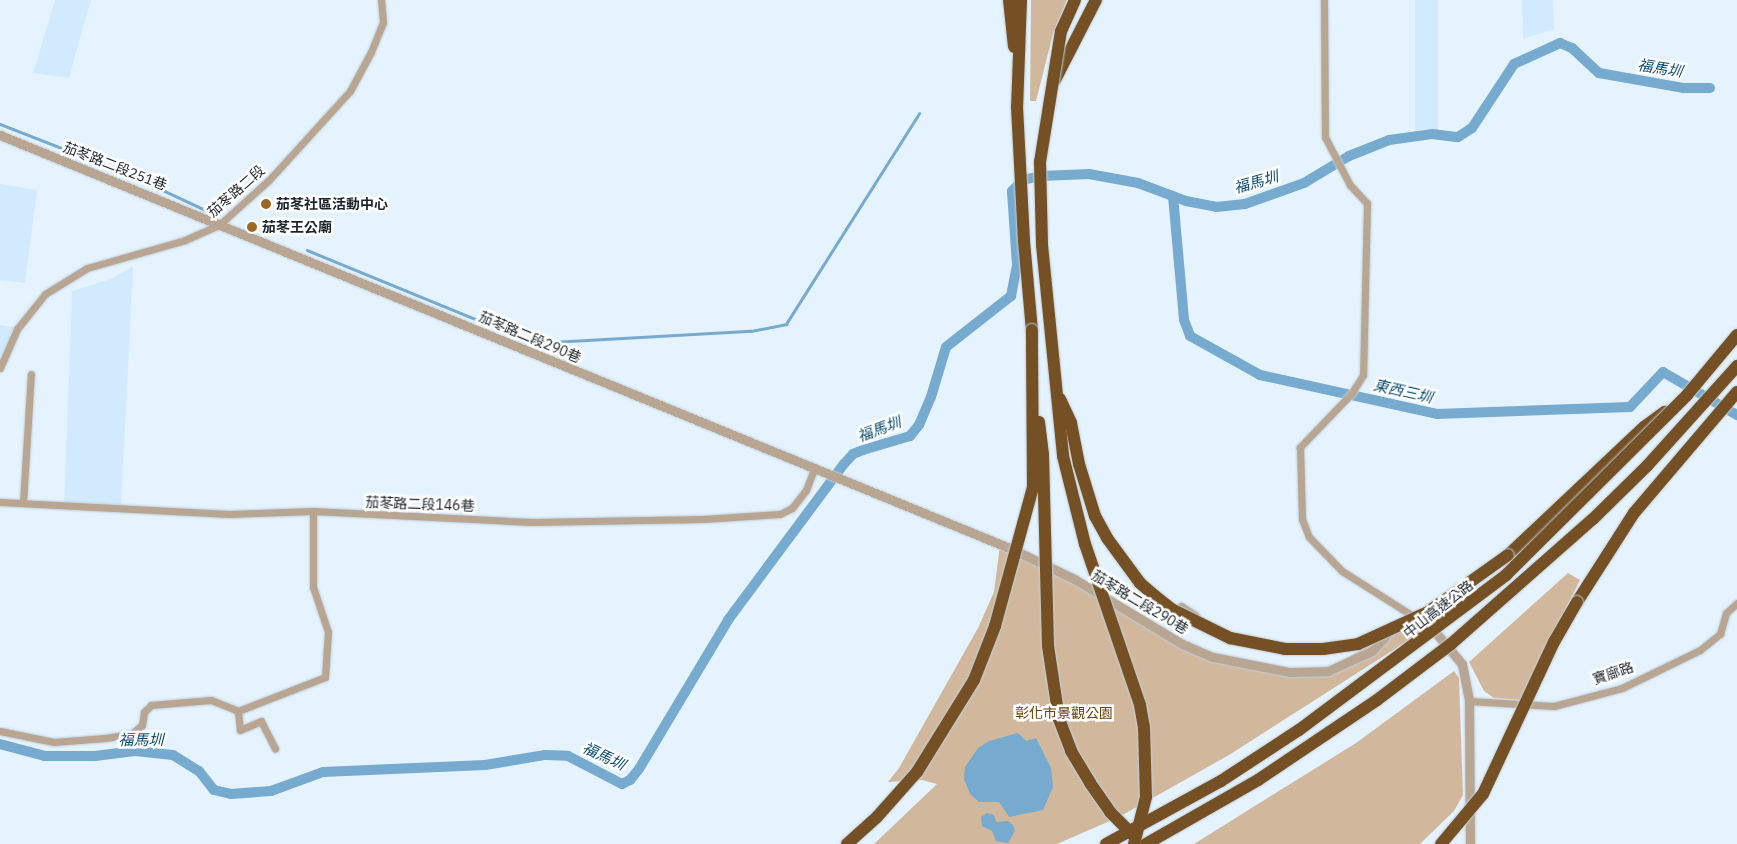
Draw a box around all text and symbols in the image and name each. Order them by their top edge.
water label: 福馬圳 [1636,56,1684,80]
street label: 茄苳路二段251巷 [61,139,169,193]
street label: 茄苳路二段 [204,162,268,220]
water label: 福馬圳 [1232,167,1280,197]
place label: 茄苳社區活動中心 [276,196,388,212]
marker: 茄苳社區活動中心 [260,198,272,210]
place label: 茄苳王公廟 [262,219,332,235]
marker: 茄苳王公廟 [246,221,258,233]
street label: 茄苳路二段290巷 [476,308,584,366]
water label: 東西三圳 [1372,375,1434,407]
water label: 福馬圳 [855,413,903,445]
street label: 茄苳路二段146巷 [365,494,475,514]
street label: 茄苳路二段290巷 [1089,567,1191,637]
street label: 中山高速公路 [1400,577,1476,641]
street label: 寶廍路 [1590,658,1636,688]
park label: 彰化市景觀公園 [1015,705,1113,721]
water label: 福馬圳 [119,731,163,749]
water label: 福馬圳 [580,738,628,774]

